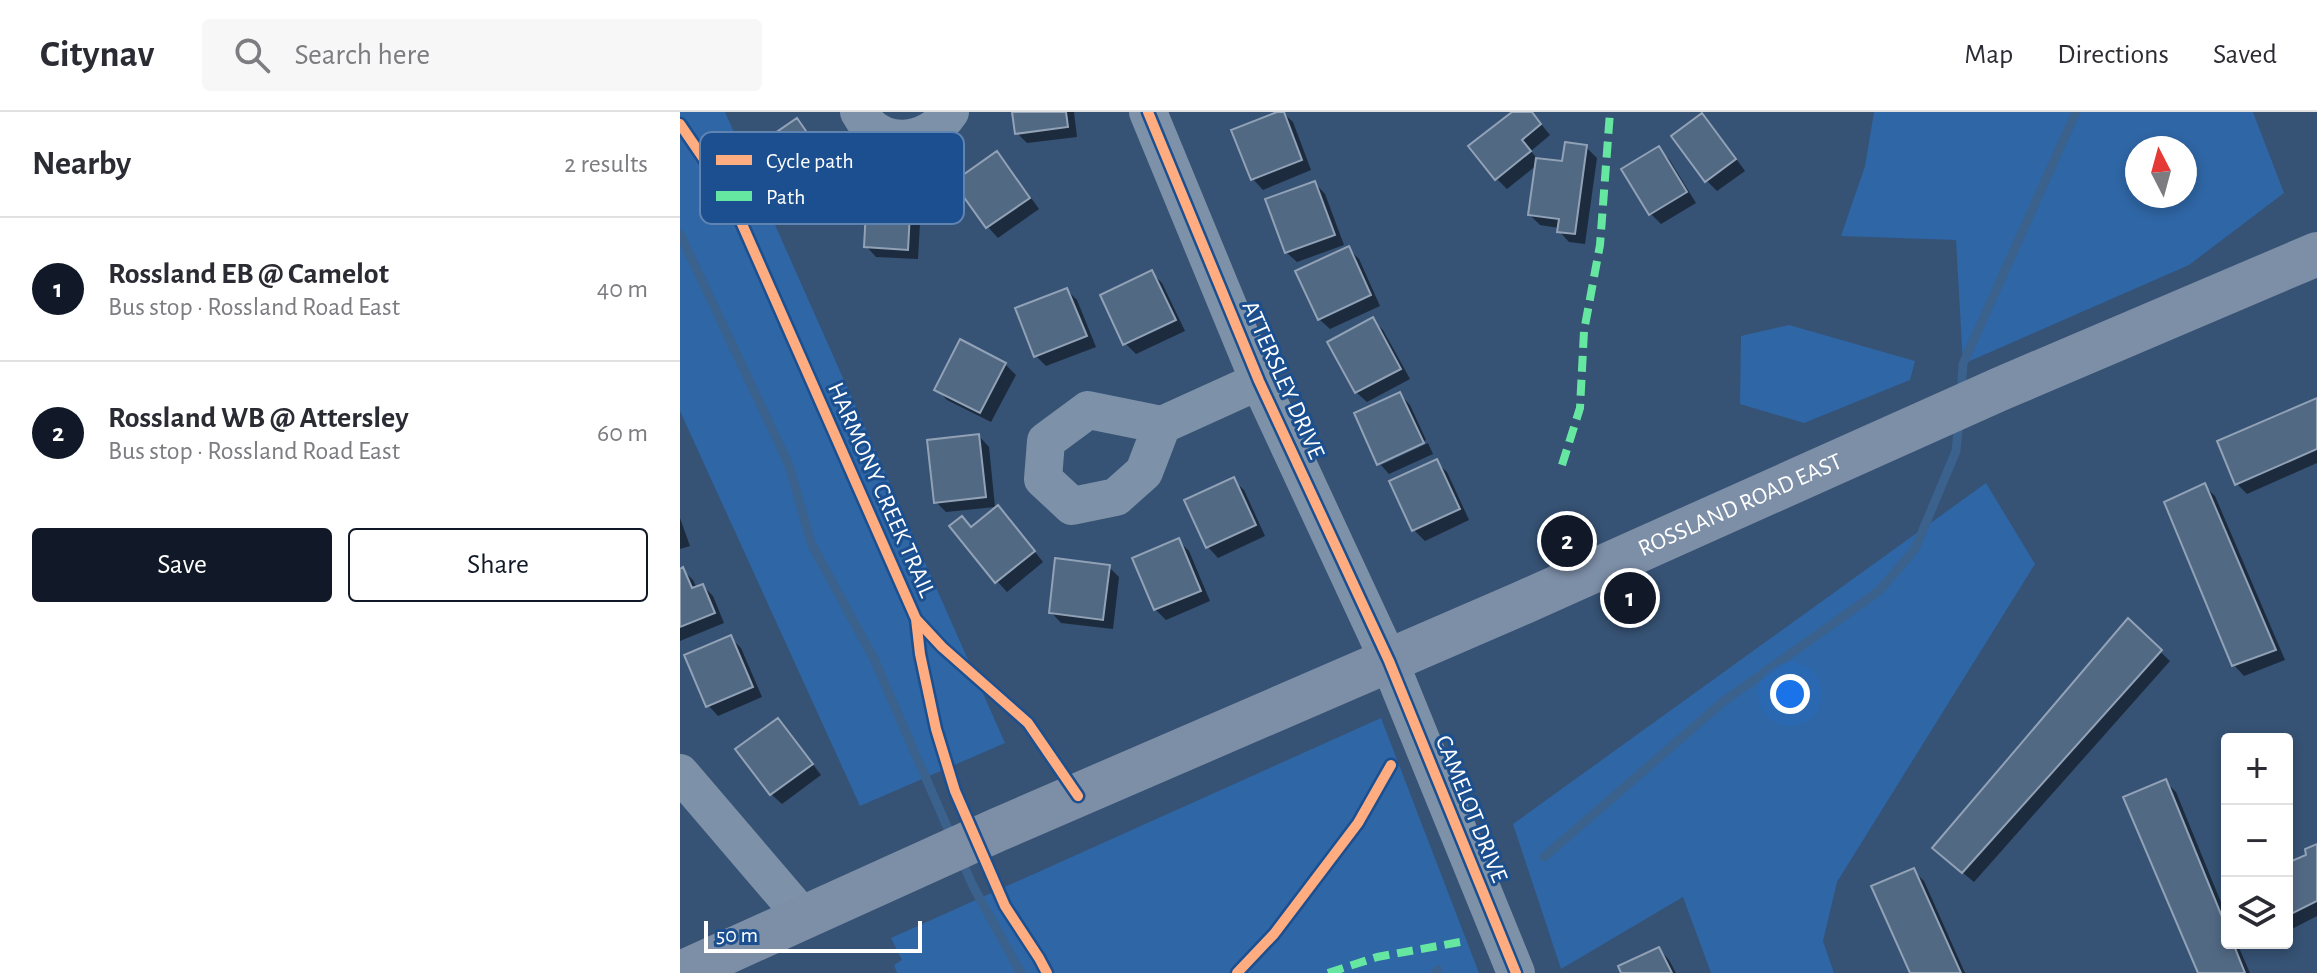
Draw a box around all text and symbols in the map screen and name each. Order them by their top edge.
search box [202,19,762,91]
icon: search [230,33,274,77]
text: Citynav [40,36,154,74]
text: Search here [294,40,430,70]
text: Map [1964,41,2013,69]
text: Directions [2057,41,2169,69]
text: Saved [2213,41,2277,69]
legend [700,132,964,224]
north arrow [2125,136,2197,208]
text: Nearby [32,147,131,181]
text: Cycle path [766,150,854,172]
text: 2 results [564,151,648,177]
text: Path [766,186,806,208]
text: Rossland EB @ Camelot [108,259,389,289]
text: 1 [53,276,63,302]
text: 40 m [597,276,648,302]
text: Bus stop · Rossland Road East [108,294,400,320]
street label: ATTERSLEY DRIVE [1237,297,1329,463]
street label: HARMONY CREEK TRAIL [823,379,939,601]
text: Rossland WB @ Attersley [108,403,409,433]
text: 2 [52,420,64,446]
text: 60 m [597,420,648,446]
text: Bus stop · Rossland Road East [108,438,400,464]
street label: ROSSLAND ROAD EAST [1635,449,1846,561]
pin: 2 [1541,511,1593,571]
button: Save [32,528,332,602]
button: Share [348,528,648,602]
pin: 1 [1604,568,1656,628]
your location [1770,674,1810,714]
street label: CAMELOT DRIVE [1431,732,1511,886]
map controls [2221,733,2293,949]
button: + [2221,733,2293,805]
button: − [2221,805,2293,877]
button: layers [2221,877,2293,949]
scale bar [704,917,922,953]
text: 50 m [716,924,758,946]

